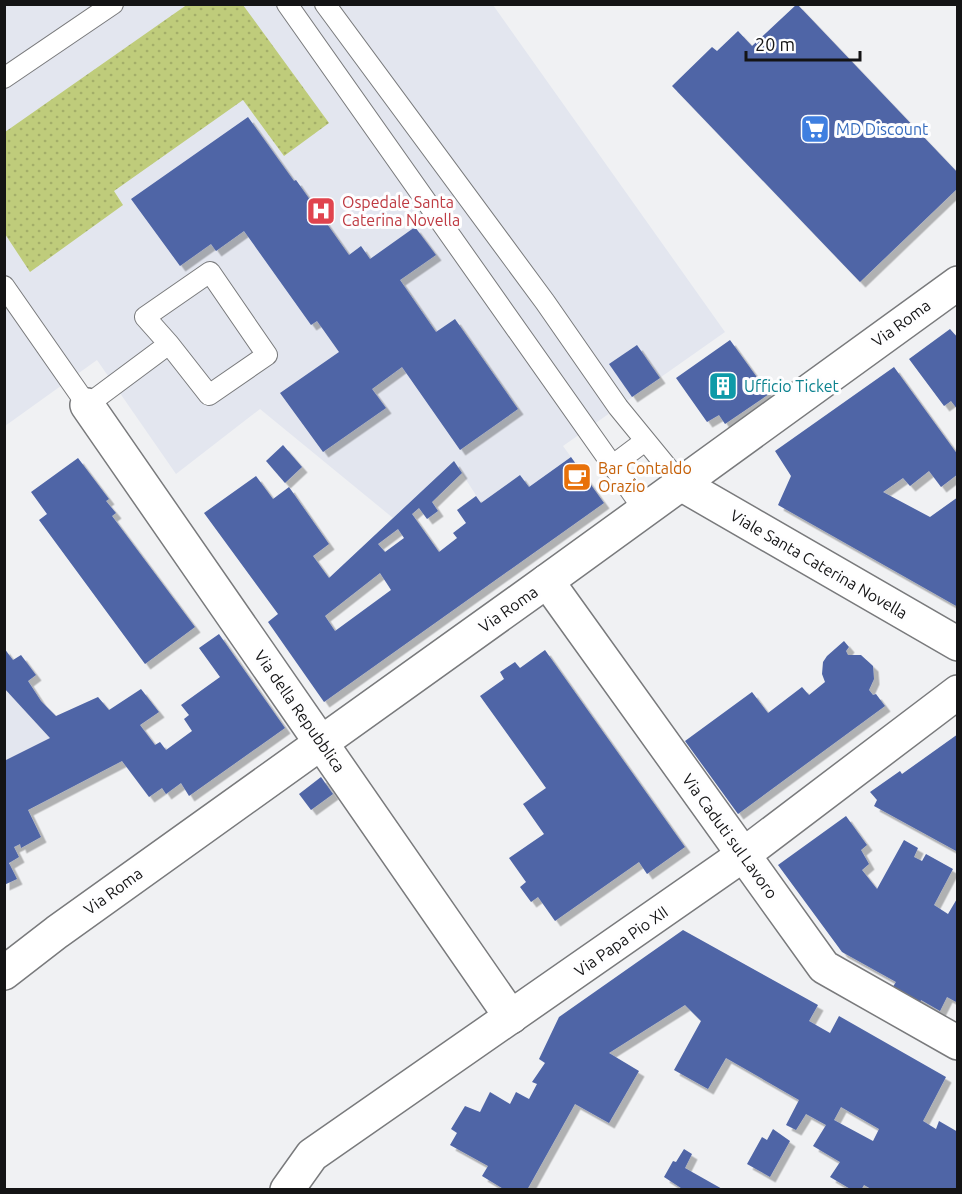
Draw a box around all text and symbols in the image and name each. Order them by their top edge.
scale bar [746,24,860,62]
text: 20 m [755,34,795,54]
supermarket icon: MD Discount [799,113,831,145]
place label: MD Discount [836,120,929,138]
place label: Ospedale Santa Caterina Novella [342,193,460,229]
hospital icon: Ospedale Santa Caterina Novella [305,195,337,227]
street label: Via Roma [868,296,934,350]
building icon: Ufficio Ticket [707,370,739,402]
place label: Ufficio Ticket [744,377,840,395]
place label: Bar Contaldo Orazio [598,459,692,495]
cafe icon: Bar Contaldo Orazio [561,461,593,493]
street label: Viale Santa Caterina Novella [727,506,911,622]
street label: Via Roma [475,582,541,636]
street label: Via della Repubblica [251,647,349,775]
street label: Via Caduti sul Lavoro [679,770,781,902]
street label: Via Roma [80,864,146,918]
street label: Via Papa Pio XII [571,902,671,980]

